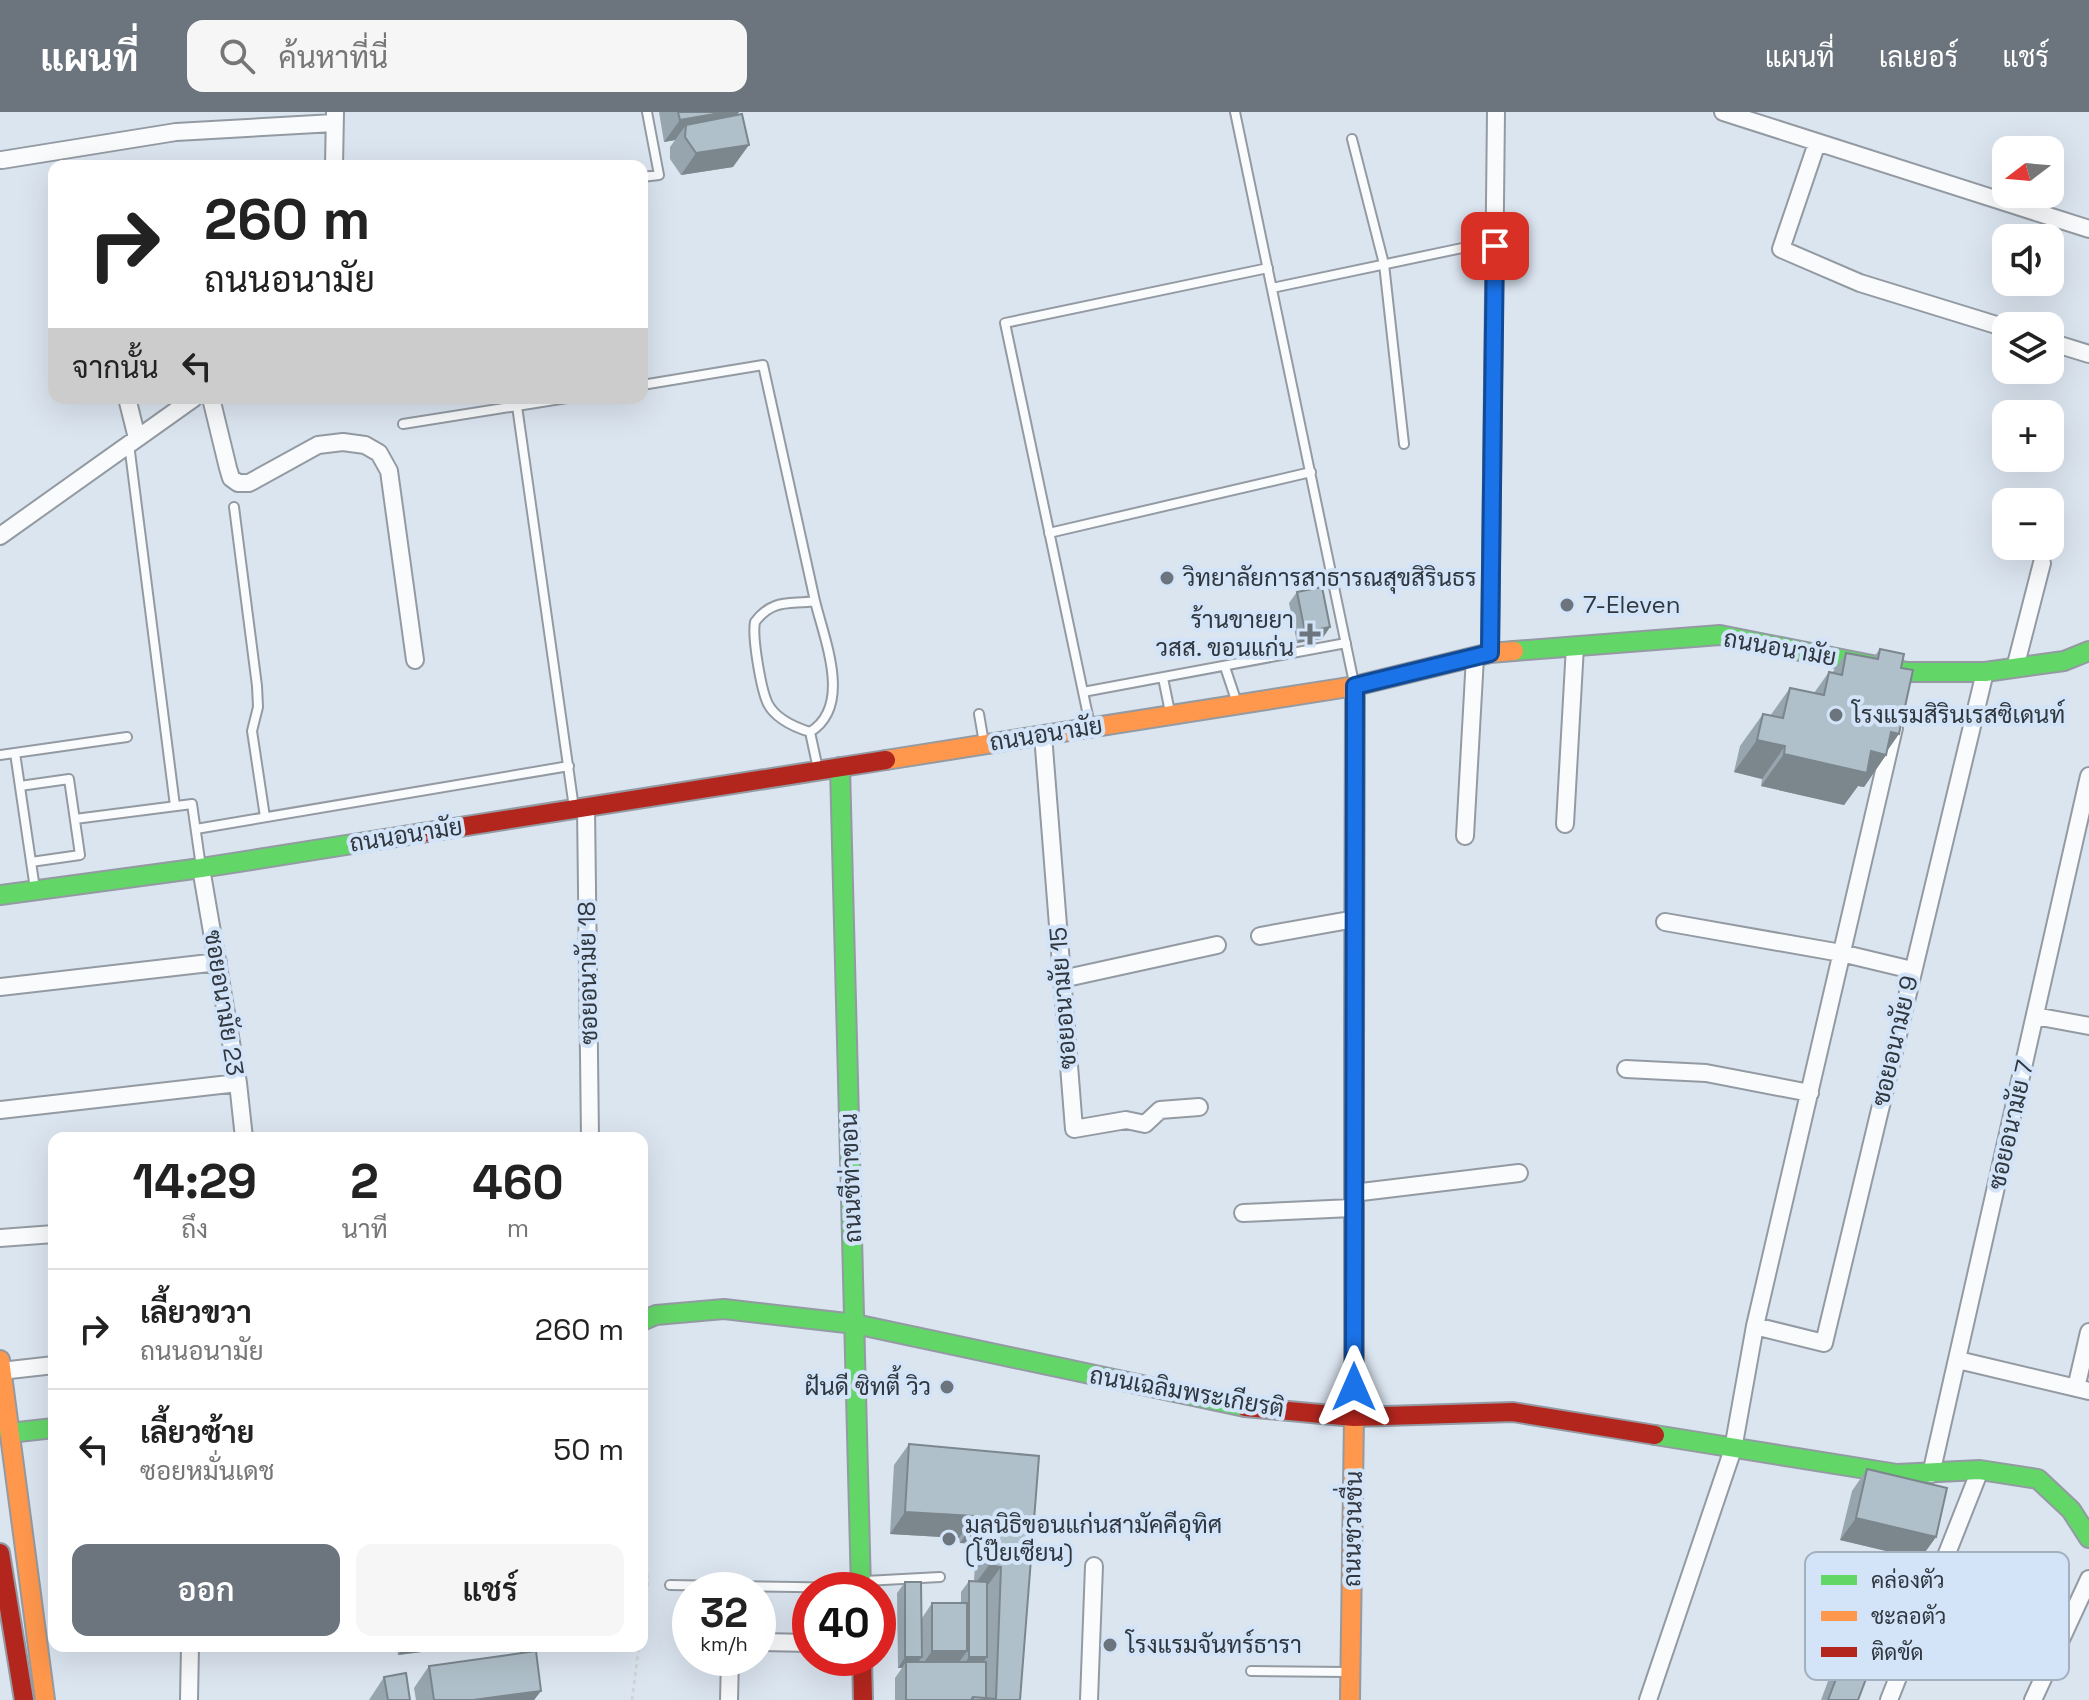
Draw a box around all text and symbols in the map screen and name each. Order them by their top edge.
search box [187,20,747,92]
text: แผนที่ [40,34,139,82]
icon: search [215,34,259,78]
text: ค้นหาที่นี่ [279,38,388,77]
text: แผนที่ [1765,39,1835,75]
text: เลเยอร์ [1879,39,1958,75]
text: แชร์ [2002,39,2049,75]
north arrow [1992,136,2064,208]
map controls [1992,136,2064,560]
text: 260 m [204,184,370,255]
icon: right [72,192,176,296]
pin [1461,212,1529,280]
icon: arrive [1473,224,1517,268]
button: sound [1992,224,2064,296]
text: ถนนอนามัย [204,257,375,303]
button: layers [1992,312,2064,384]
icon: left [175,344,219,388]
text: จากนั้น [72,348,159,387]
button: + [1992,400,2064,472]
button: − [1992,488,2064,560]
place label: วิทยาลัยการสาธารณสุขสิรินธร [1182,562,1477,594]
marker: วิทยาลัยการสาธารณสุขสิรินธร [1158,569,1176,587]
place label: 7-Eleven [1583,589,1681,620]
marker: 7-Eleven [1558,596,1576,614]
place label: ร้านขายยา วสส. ขอนแก่น [1156,604,1294,663]
street label: ถนนอนามัย [1721,622,1839,673]
marker: ร้านขายยา วสส. ขอนแก่น [1301,625,1319,643]
place label: โรงแรมสิรินเรสซิเดนท์ [1850,699,2065,730]
marker: โรงแรมสิรินเรสซิเดนท์ [1827,706,1845,724]
street label: ถนนอนามัย [987,709,1105,758]
street label: ถนนอนามัย [347,810,465,859]
street label: ซอยอนามัย 18 [571,901,604,1045]
street label: ซอยอนามัย 15 [1042,926,1083,1070]
street label: ซอยอนามัย 23 [198,928,251,1078]
street label: ซอยอนามัย 9 [1864,973,1925,1109]
street label: ซอยอนามัย 7 [1981,1057,2040,1193]
street label: ถนนชีท่าขอน [833,1112,868,1244]
text: 14:29 [132,1151,257,1212]
text: 2 [350,1151,379,1212]
text: 460 [472,1152,563,1213]
text: m [507,1211,529,1245]
text: ถึง [181,1212,208,1246]
text: นาที [341,1212,388,1246]
text: เลี้ยวขวา [140,1293,252,1332]
icon: right [72,1307,116,1351]
text: 260 m [535,1310,624,1349]
text: ถนนอนามัย [140,1334,264,1368]
position arrow [1312,1345,1396,1429]
street label: ถนนเฉลิมพระเกียรติ [1087,1359,1287,1424]
place label: ฝันดี ซิทตี้ วิว [805,1365,931,1402]
marker: ฝันดี ซิทตี้ วิว [938,1378,956,1396]
text: เลี้ยวซ้าย [140,1413,254,1452]
icon: left [72,1427,116,1471]
text: 50 m [553,1430,624,1469]
text: ซอยหมั่นเดช [140,1454,274,1488]
street label: ถนนชวนชื่น [1331,1470,1369,1587]
place label: มูลนิธิขอนแก่นสามัคคีอุทิศ (โป๊ยเซียน) [965,1509,1222,1568]
marker: มูลนิธิขอนแก่นสามัคคีอุทิศ (โป๊ยเซียน) [940,1530,958,1548]
button: ออก [72,1544,340,1636]
button: แชร์ [356,1544,624,1636]
legend [1805,1552,2069,1680]
text: คล่องตัว [1871,1566,1945,1594]
speed limit sign: 40 [792,1572,896,1676]
text: 32 [700,1588,748,1639]
text: ชะลอตัว [1871,1602,1946,1630]
place label: โรงแรมจันทร์ธารา [1124,1629,1302,1660]
text: km/h [700,1631,748,1657]
marker: โรงแรมจันทร์ธารา [1101,1636,1119,1654]
text: ติดขัด [1871,1638,1923,1666]

